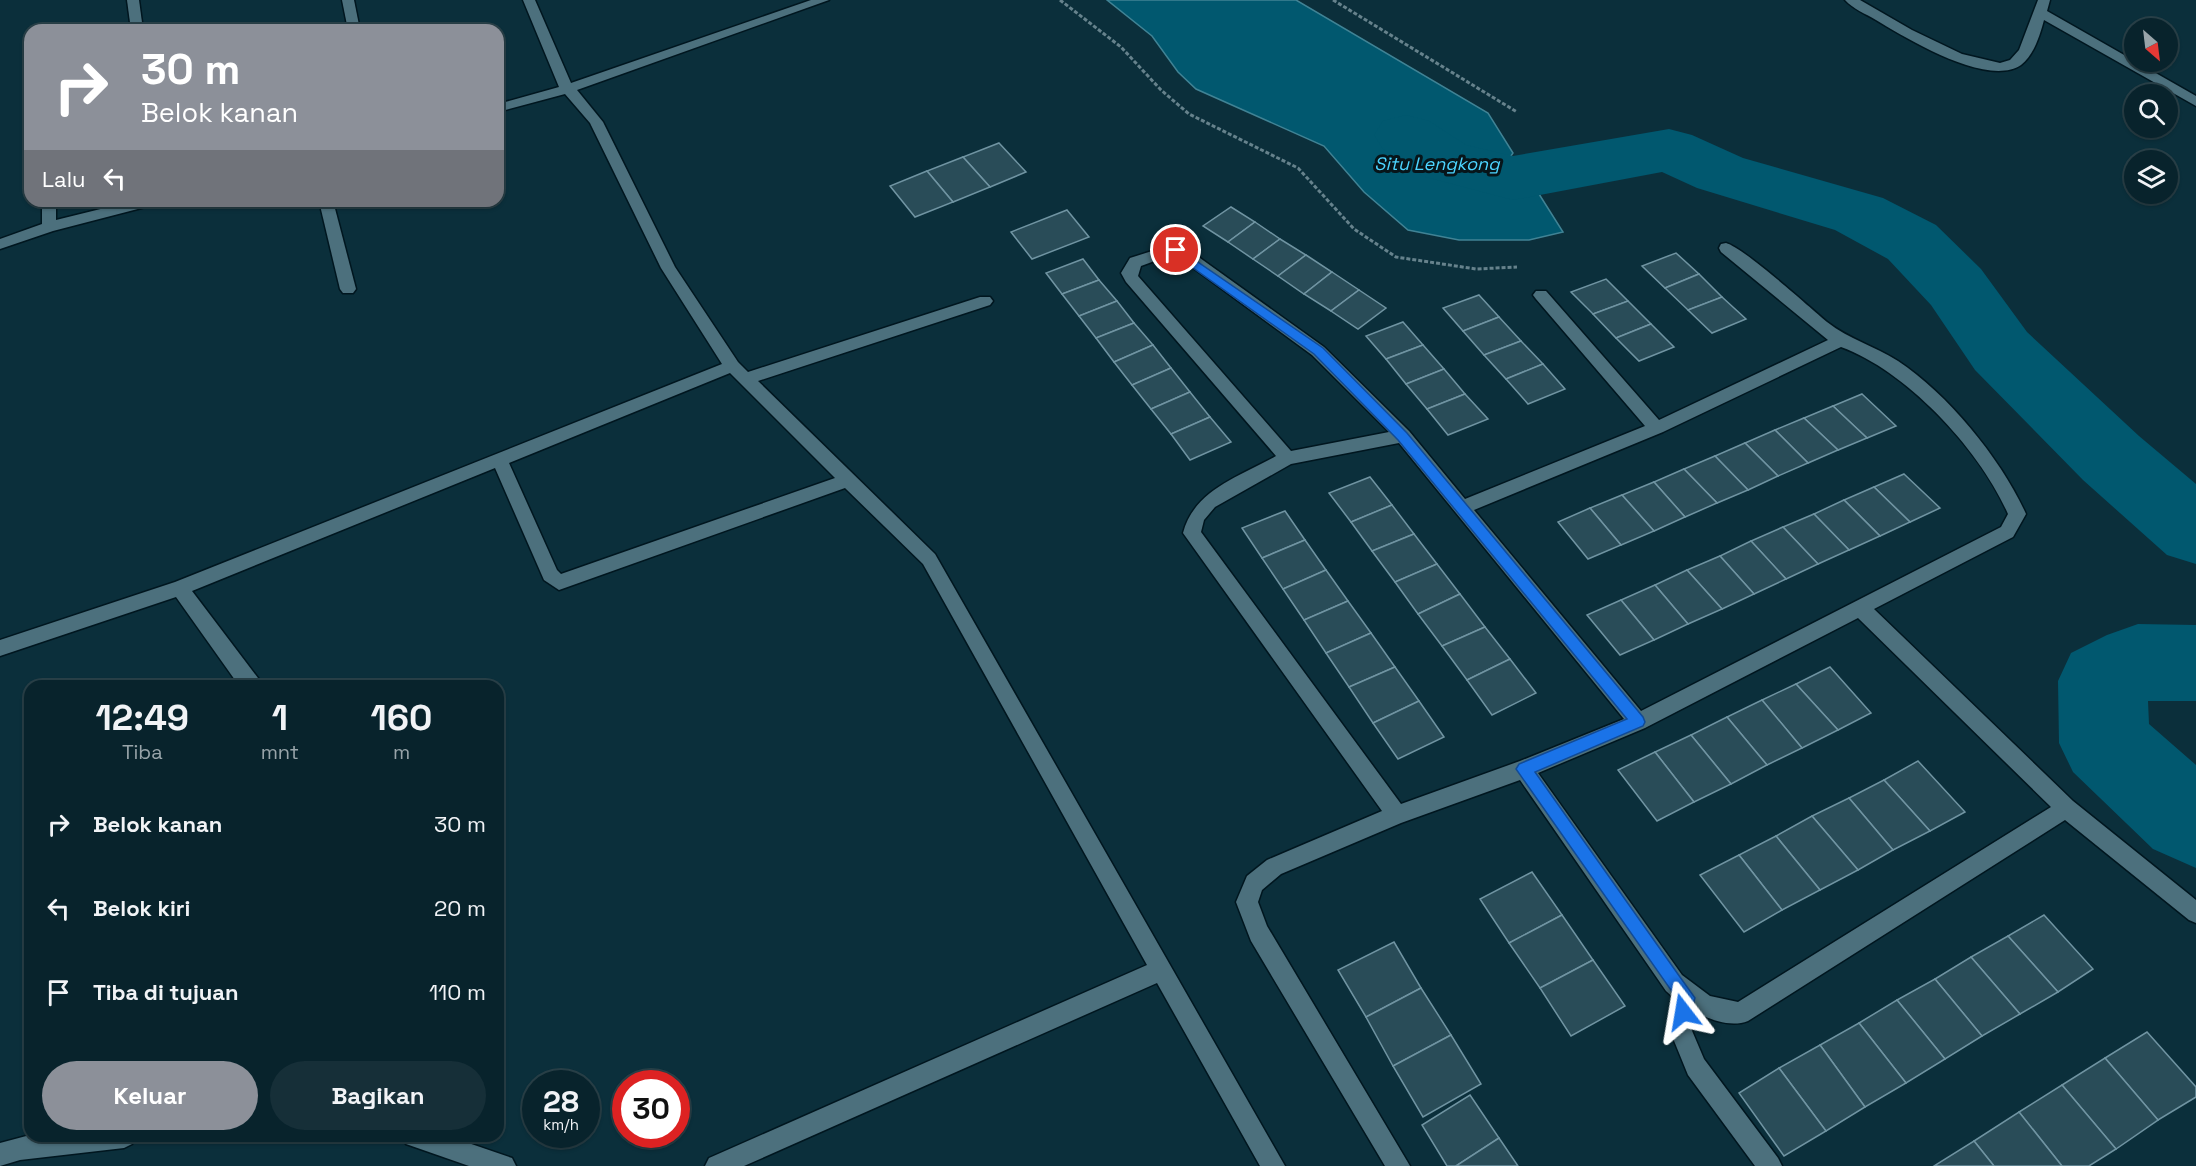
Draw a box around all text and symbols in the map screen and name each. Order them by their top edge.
north arrow [2124,18,2178,72]
map controls [2124,18,2178,204]
text: 30 m [141,43,240,96]
icon: right [42,48,120,126]
button: search [2124,84,2178,138]
text: Belok kanan [141,95,298,130]
button: layers [2124,150,2178,204]
water label: Situ Lengkong [1374,152,1501,175]
icon: left [98,162,131,195]
text: Lalu [42,165,86,193]
pin [1150,224,1201,275]
icon: arrive [1159,233,1192,266]
text: 12:49 [96,695,189,741]
text: 1 [272,695,288,741]
text: 160 [371,695,432,741]
text: Tiba [122,739,163,765]
text: mnt [261,739,299,765]
text: m [393,739,410,765]
icon: right [42,808,75,841]
text: Belok kanan [93,810,222,838]
text: 30 m [434,810,486,838]
icon: left [42,892,75,925]
text: Belok kiri [93,894,190,922]
text: 20 m [434,894,486,922]
icon: arrive [42,976,75,1009]
text: Tiba di tujuan [93,978,239,1006]
text: 110 m [429,978,486,1006]
position arrow [1651,980,1715,1044]
button: Keluar [42,1061,258,1130]
button: Bagikan [270,1061,486,1130]
speed limit sign: 30 [612,1070,690,1148]
text: 28 [543,1082,579,1121]
text: km/h [543,1115,579,1134]

